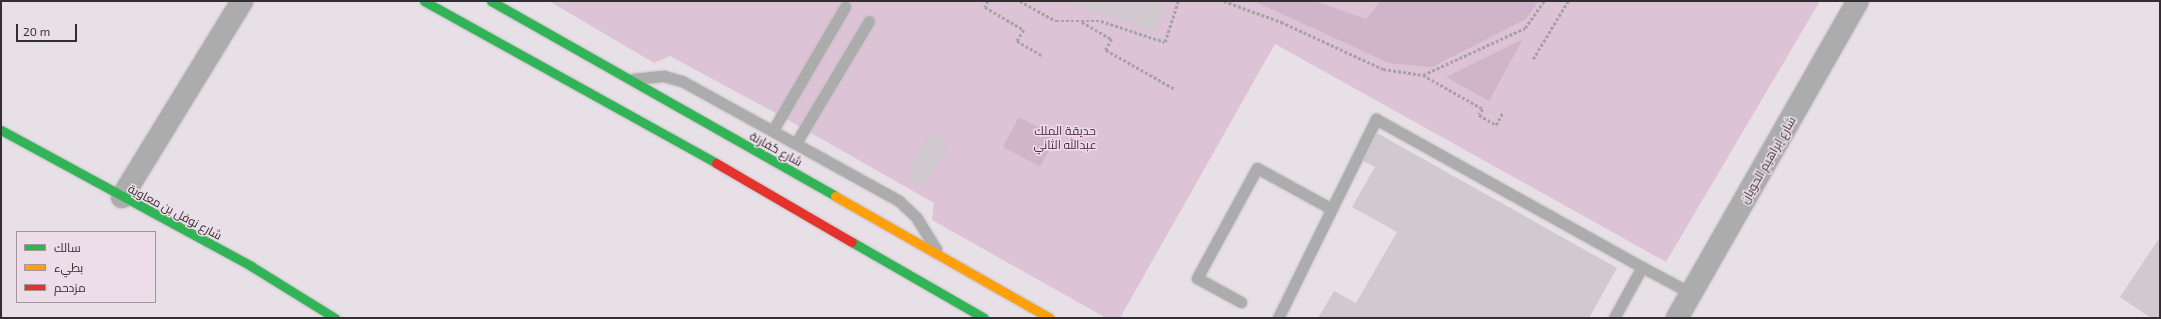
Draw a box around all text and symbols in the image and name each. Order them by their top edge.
scale bar [18,16,79,42]
text: 20 m [23,24,50,38]
street label: شارع إبراهيم الحويان [1737,114,1799,206]
park label: حديقة الملك عبدالله الثاني [1033,124,1097,152]
street label: شارع كفارنة [747,129,805,169]
street label: شارع نوفل بن معاوية [126,181,224,243]
legend [16,231,156,303]
text: سالك [54,240,81,254]
text: بطيء [54,260,83,274]
text: مزدحم [54,280,86,294]

